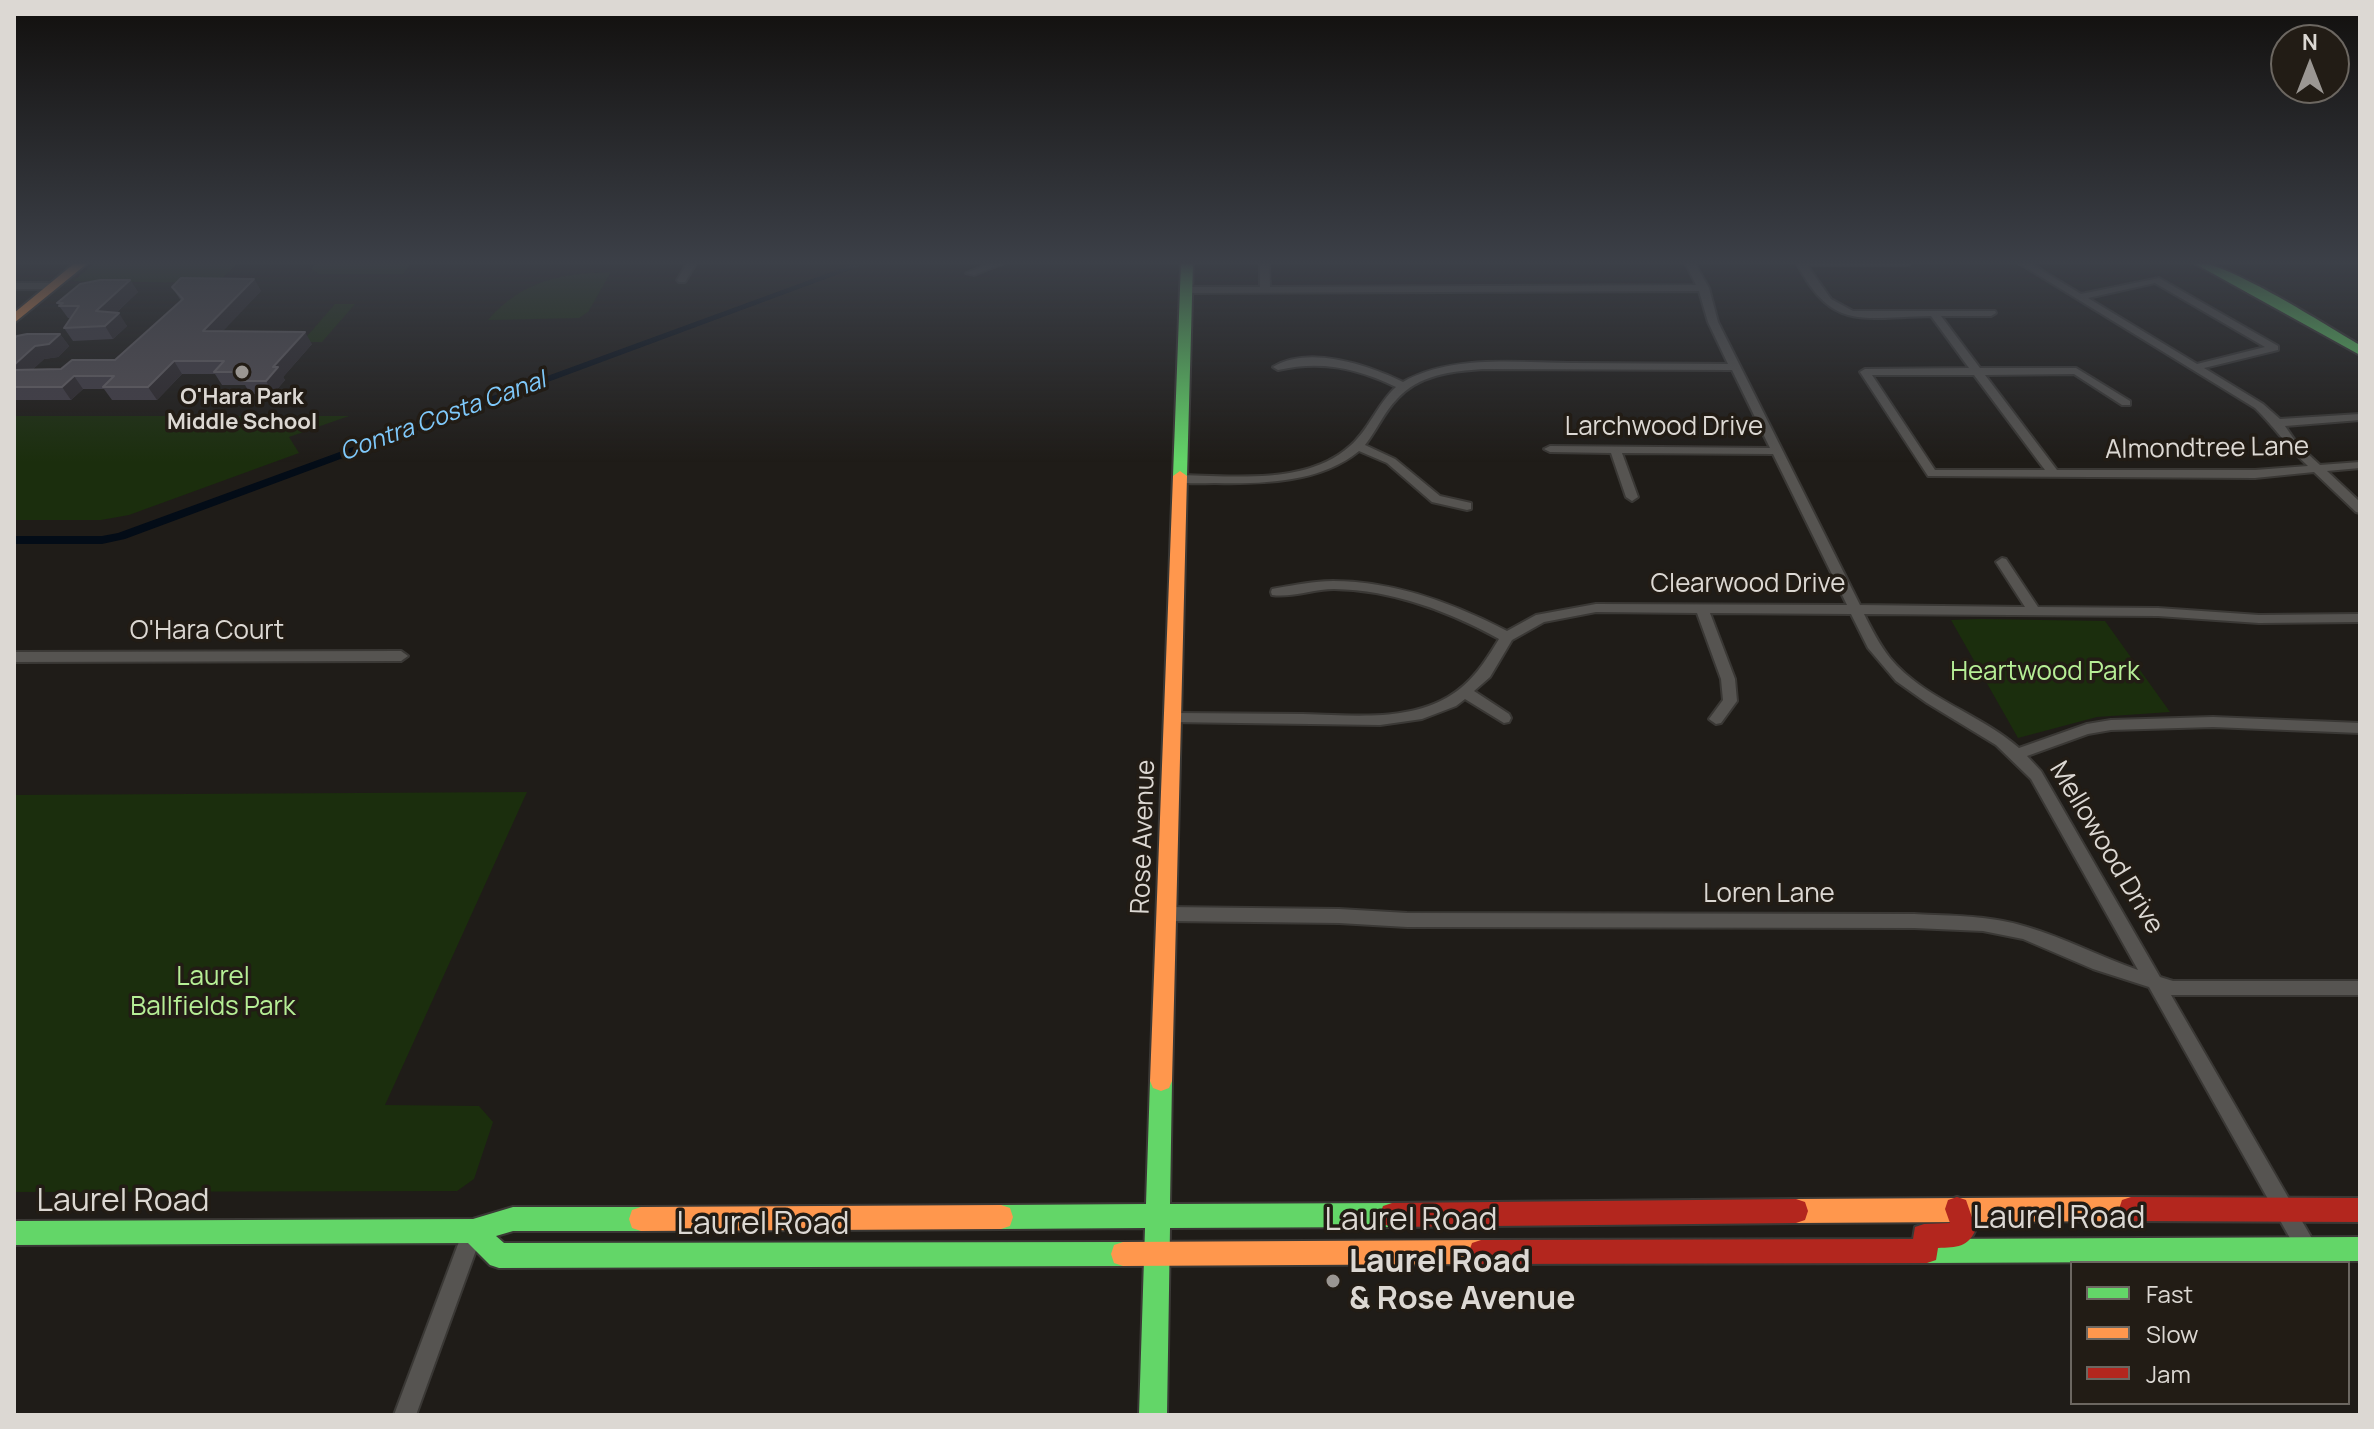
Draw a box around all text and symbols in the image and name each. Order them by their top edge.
north arrow [2270,24,2350,104]
text: N [2302,27,2318,57]
marker: O'Hara Park Middle School [233,363,251,381]
water label: Contra Costa Canal [336,366,550,468]
place label: O'Hara Park Middle School [167,385,317,436]
street label: Larchwood Drive [1565,412,1763,444]
street label: Almondtree Lane [2105,432,2309,466]
street label: Clearwood Drive [1650,569,1846,601]
street label: O'Hara Court [130,616,284,648]
park label: Heartwood Park [1950,657,2140,689]
street label: Mellowood Drive [2042,756,2170,940]
street label: Rose Avenue [1126,759,1162,915]
street label: Loren Lane [1703,879,1835,911]
park label: Laurel Ballfields Park [130,962,296,1024]
street label: Laurel Road [37,1183,209,1221]
street label: Laurel Road [1973,1200,2145,1238]
street label: Laurel Road [1325,1202,1497,1240]
street label: Laurel Road [677,1206,849,1244]
place label: Laurel Road & Rose Avenue [1349,1244,1576,1319]
legend [2070,1261,2350,1405]
marker: Laurel Road & Rose Avenue [1324,1272,1342,1290]
text: Fast [2146,1277,2193,1310]
text: Slow [2146,1317,2199,1350]
text: Jam [2146,1357,2191,1390]

